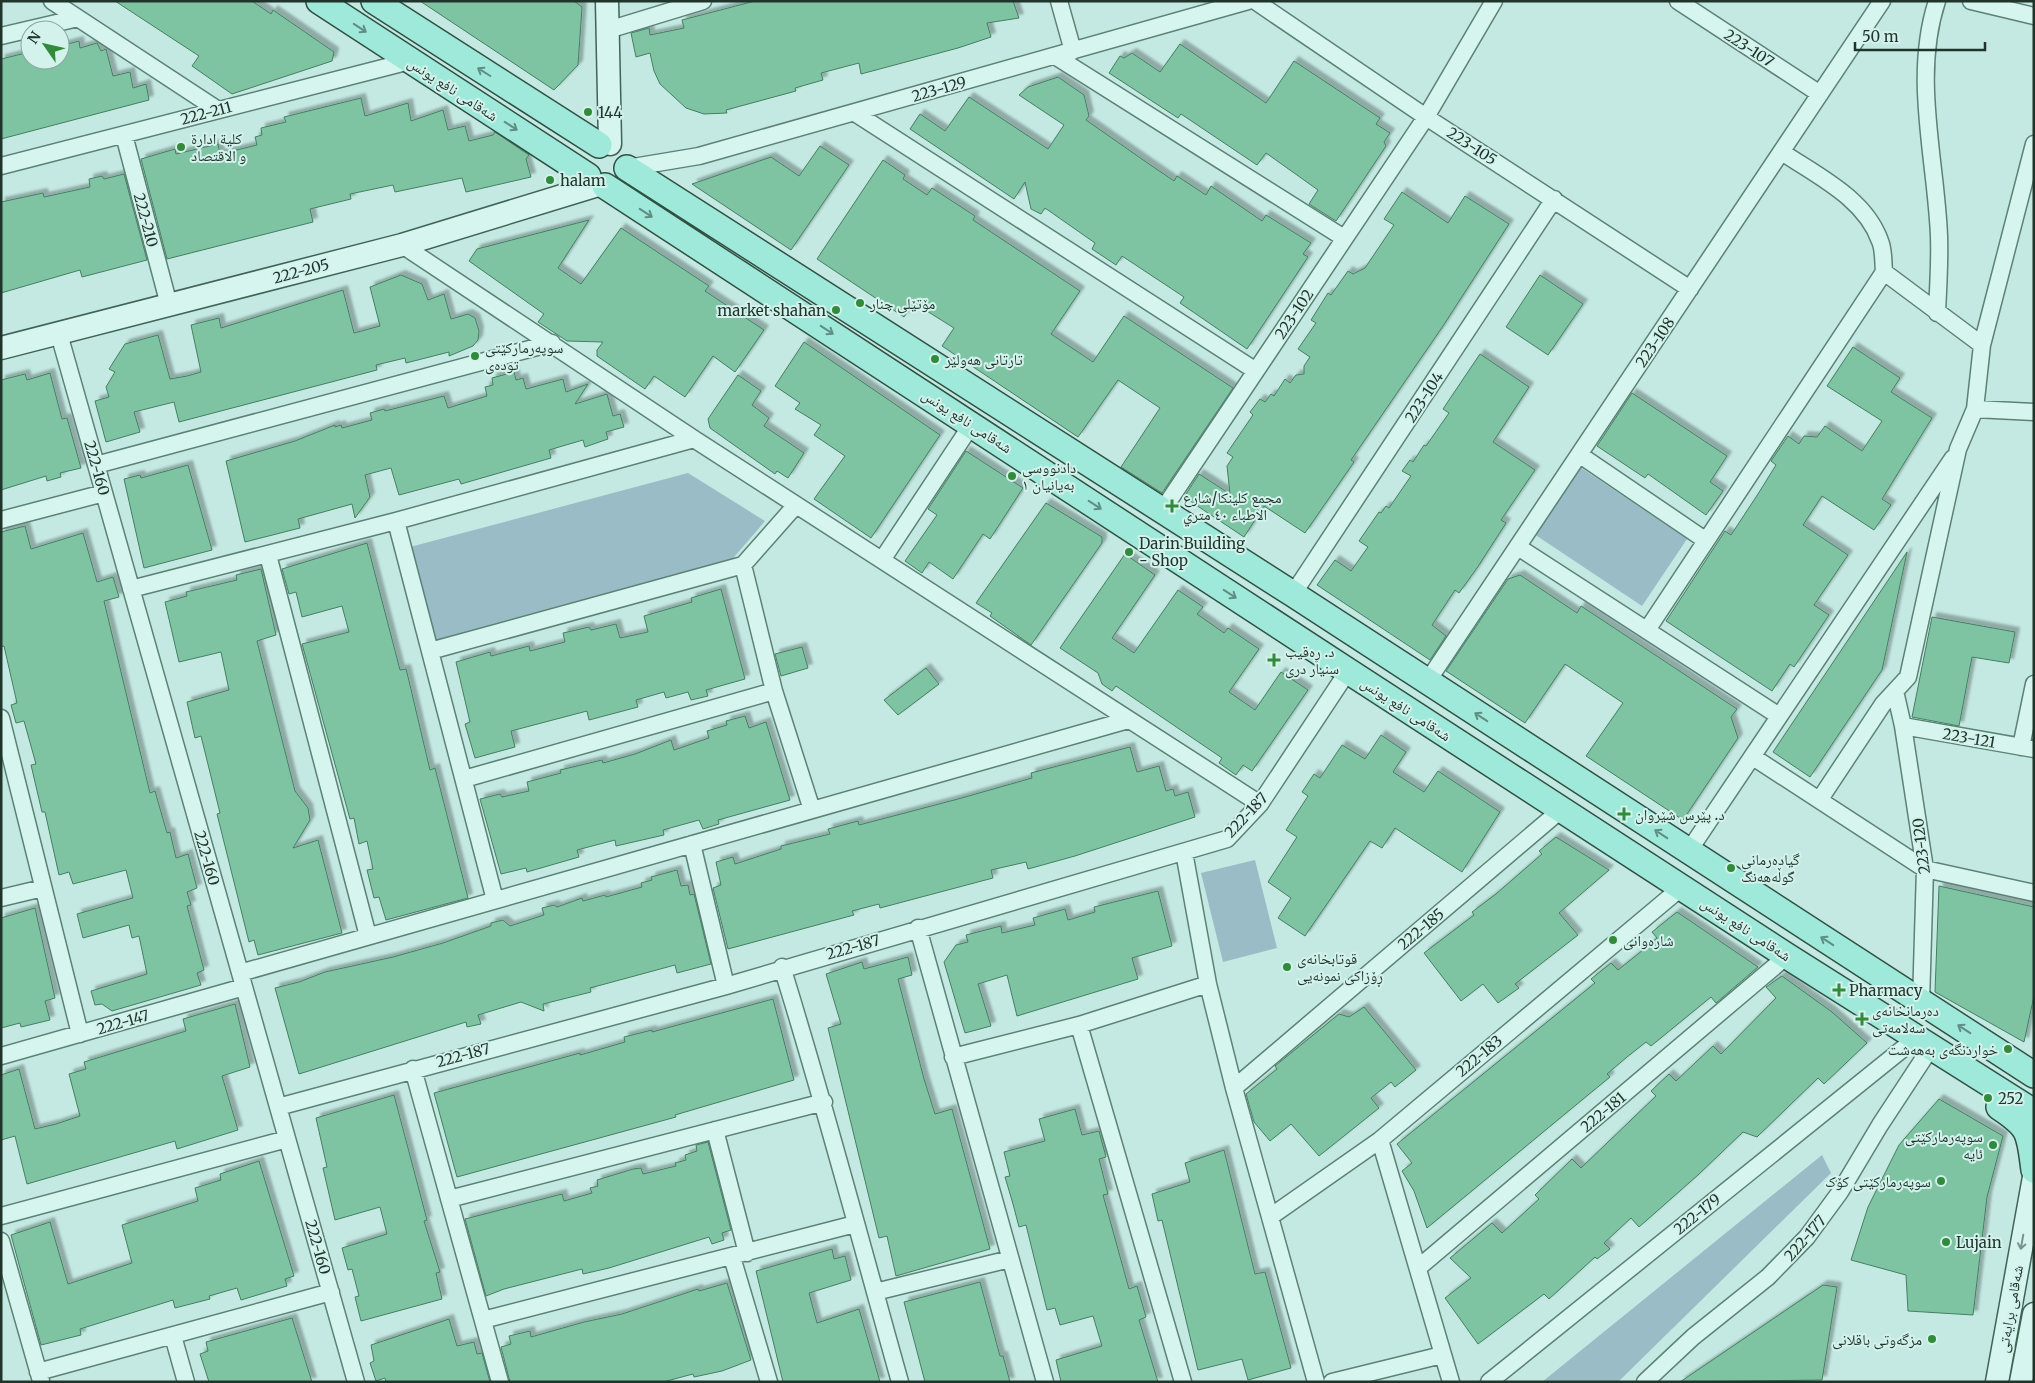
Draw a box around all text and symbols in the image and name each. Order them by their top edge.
north arrow [20,20,70,70]
scale bar [1855,20,1985,52]
one-way arrow [353,23,367,33]
street label: 223-107 [1721,25,1778,71]
text: 50 m [1862,27,1899,46]
text: N [24,28,45,47]
street label: شەقامی نافع یونس [404,53,502,126]
one-way arrow [478,66,492,76]
street label: 223-129 [910,72,968,106]
street label: 222-211 [178,97,234,129]
place label: 144 [598,103,622,122]
marker: 144 [582,106,594,118]
one-way arrow [504,121,518,131]
street label: 223-105 [1443,123,1501,169]
place label: كلية ادارة و الاقتصاد [191,129,246,165]
marker: كلية ادارة و الاقتصاد [175,141,187,153]
place label: halam [560,171,606,190]
marker: halam [544,174,556,186]
street label: 222-210 [130,191,162,249]
one-way arrow [639,208,653,218]
street label: 222-205 [271,254,331,288]
street label: 223-102 [1270,285,1318,342]
place label: مۆتێلی چنار [869,294,936,314]
marker: مۆتێلی چنار [854,297,866,309]
place label: market shahan [717,301,826,320]
marker: market shahan [830,304,842,316]
street label: 223-108 [1631,313,1679,371]
one-way arrow [819,325,833,335]
place label: سوپەرمارکێتی تودەی [485,338,563,375]
marker: سوپەرمارکێتی تودەی [469,350,481,362]
place label: تارتانی هەولێر [944,350,1023,370]
marker: تارتانی هەولێر [929,353,941,365]
street label: 223-104 [1401,368,1447,426]
street label: شەقامی نافع یونس [918,385,1016,458]
street label: 222-160 [80,438,114,498]
place label: دادنووسی بەیانیان ١ [1022,458,1076,495]
marker: دادنووسی بەیانیان ١ [1006,470,1018,482]
place label: مجمع كلينكا/شارع الاطباء ٤٠ متري [1183,488,1282,526]
marker: مجمع كلينكا/شارع الاطباء ٤٠ متري [1165,499,1179,513]
one-way arrow [1087,500,1101,510]
place label: Darin Building - Shop [1139,534,1245,570]
marker: Darin Building - Shop [1123,546,1135,558]
one-way arrow [1223,589,1237,599]
place label: د. ڕەقیب سنیار دری [1285,642,1339,679]
marker: د. ڕەقیب سنیار دری [1267,653,1281,667]
street label: شەقامی نافع یونس [1357,673,1455,746]
one-way arrow [1474,712,1488,722]
street label: 223-121 [1941,724,1997,752]
street label: 222-187 [1220,788,1272,842]
place label: د. پێرس شێروان [1635,805,1725,825]
marker: د. پێرس شێروان [1617,807,1631,821]
street label: 223-120 [1908,817,1934,875]
street label: 222-160 [190,828,224,888]
one-way arrow [1655,829,1669,839]
place label: گیادەرمانی گوڵەهەنگ [1741,850,1800,886]
marker: گیادەرمانی گوڵەهەنگ [1725,862,1737,874]
street label: شەقامی نافع یونس [1697,893,1795,966]
street label: 222-185 [1394,904,1448,954]
street label: 222-187 [824,930,882,964]
place label: شارەوانی [1623,931,1674,951]
marker: شارەوانی [1607,934,1619,946]
one-way arrow [1821,936,1835,946]
place label: قوتابخانەی ڕۆزاکی نمونەیی [1297,949,1383,988]
marker: قوتابخانەی ڕۆزاکی نمونەیی [1281,961,1293,973]
place label: Pharmacy [1849,981,1923,1000]
marker: Pharmacy [1833,984,1845,996]
place label: دەرمانخانەی سەلامەتی [1872,1001,1939,1038]
street label: 222-147 [95,1005,152,1039]
marker: دەرمانخانەی سەلامەتی [1856,1013,1868,1025]
one-way arrow [1957,1024,1971,1034]
street label: 222-183 [1452,1031,1506,1081]
street label: 222-187 [434,1039,492,1071]
place label: خواردنگەی بەهەشت [1888,1040,1998,1060]
marker: خواردنگەی بەهەشت [2002,1043,2014,1055]
street label: 222-181 [1577,1088,1630,1136]
place label: 252 [1998,1089,2023,1108]
marker: 252 [1982,1092,1994,1104]
place label: سوپەرمارکێتی ئایە [1905,1127,1983,1163]
marker: سوپەرمارکێتی ئایە [1987,1139,1999,1151]
place label: سوپەرمارکێتی کۆک [1825,1172,1931,1192]
marker: سوپەرمارکێتی کۆک [1935,1175,1947,1187]
street label: 222-179 [1670,1189,1724,1239]
street label: 222-177 [1780,1211,1830,1265]
street label: 222-160 [301,1217,335,1277]
place label: Lujain [1956,1233,2002,1252]
one-way arrow [2017,1234,2026,1250]
marker: Lujain [1940,1236,1952,1248]
street label: شەقامی برایەتی [1993,1264,2028,1354]
place label: مزگەوتی باقلانی [1832,1330,1922,1350]
marker: مزگەوتی باقلانی [1926,1333,1938,1345]

